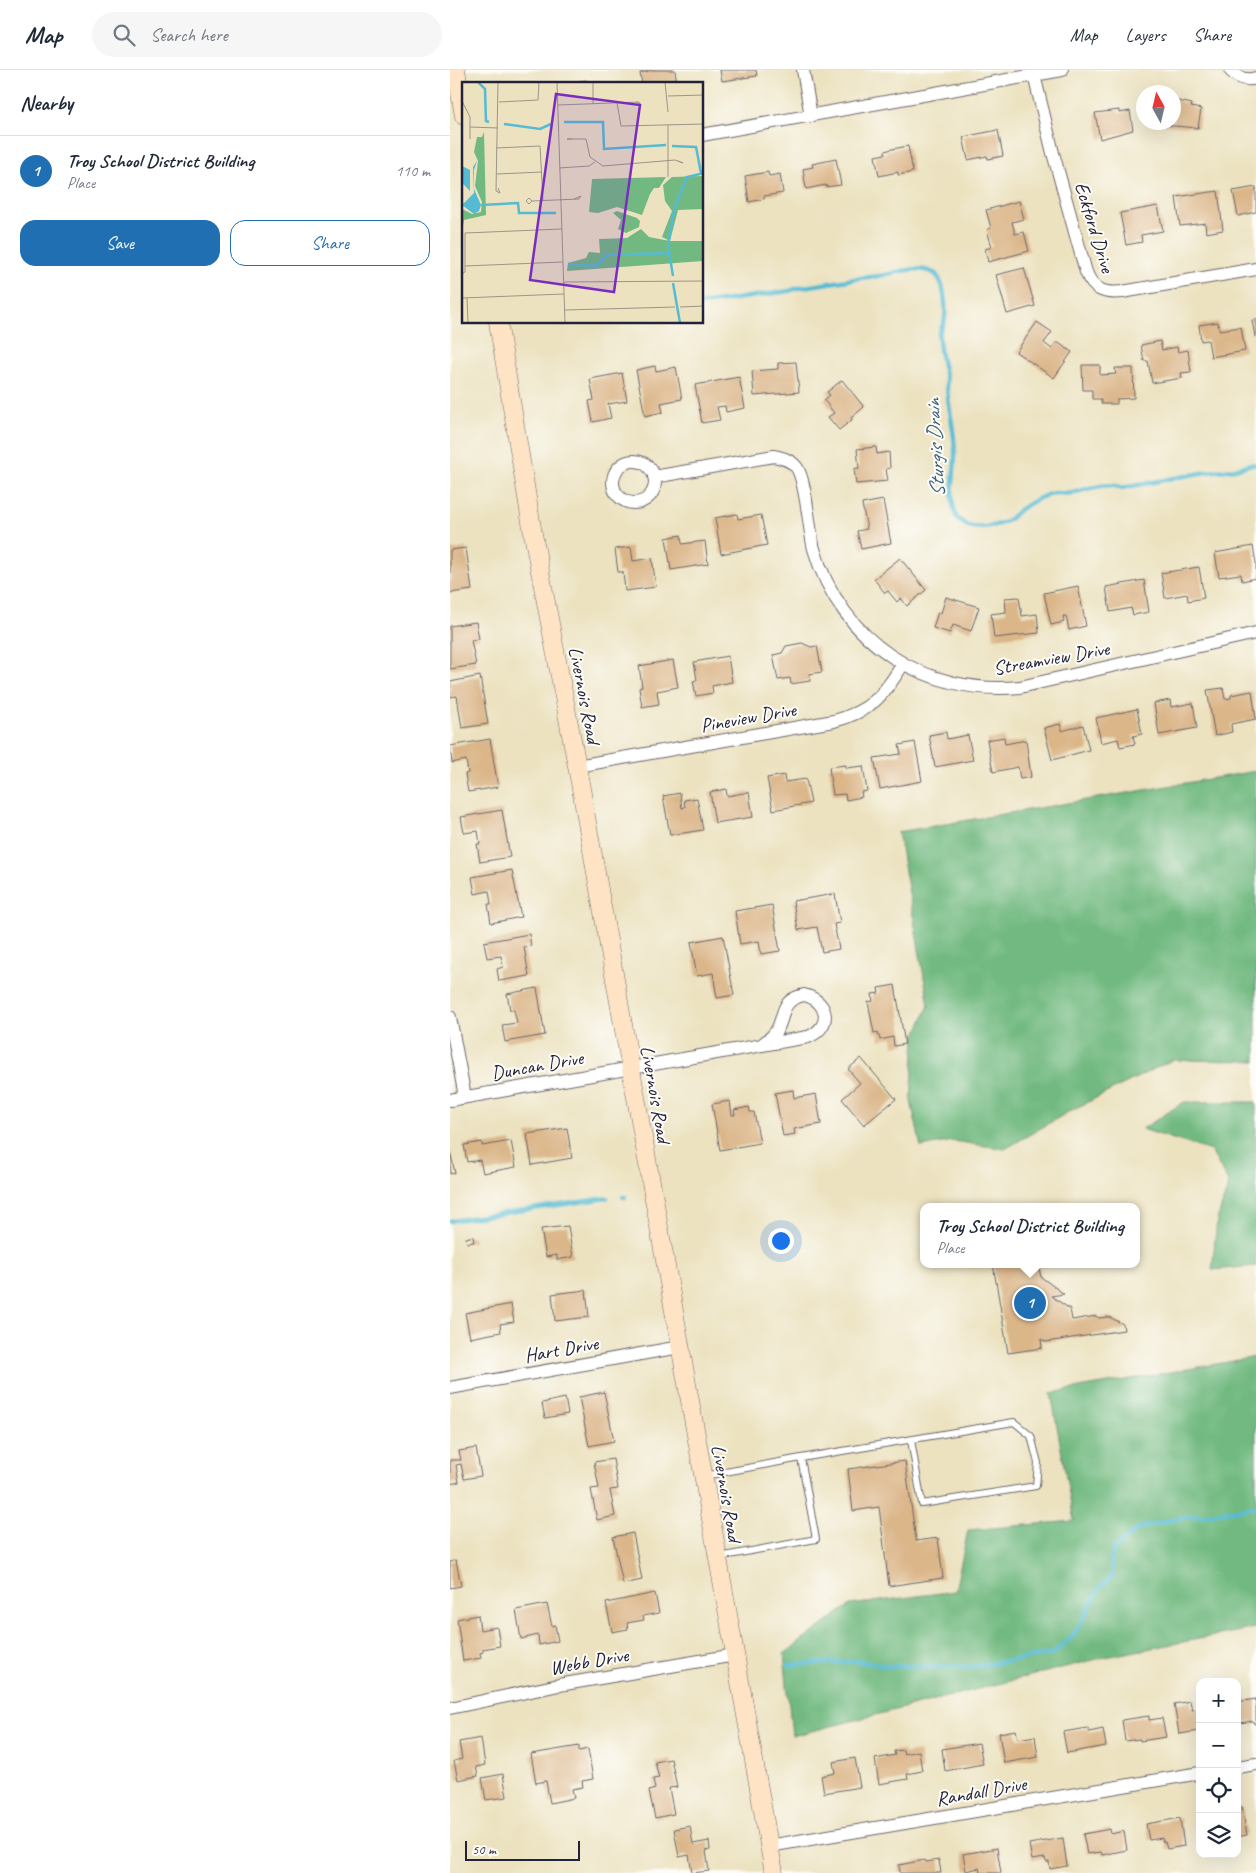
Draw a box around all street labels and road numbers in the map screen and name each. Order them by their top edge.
street label: Eckford Drive [1069,179,1121,277]
street label: Streamview Drive [991,636,1112,681]
street label: Livernois Road [563,645,607,749]
street label: Pineview Drive [698,697,799,738]
street label: Livernois Road [635,1044,677,1148]
street label: Duncan Drive [489,1045,586,1086]
street label: Hart Drive [522,1330,601,1368]
street label: Livernois Road [706,1443,748,1547]
street label: Webb Drive [548,1642,632,1681]
street label: Randall Drive [934,1771,1030,1812]

